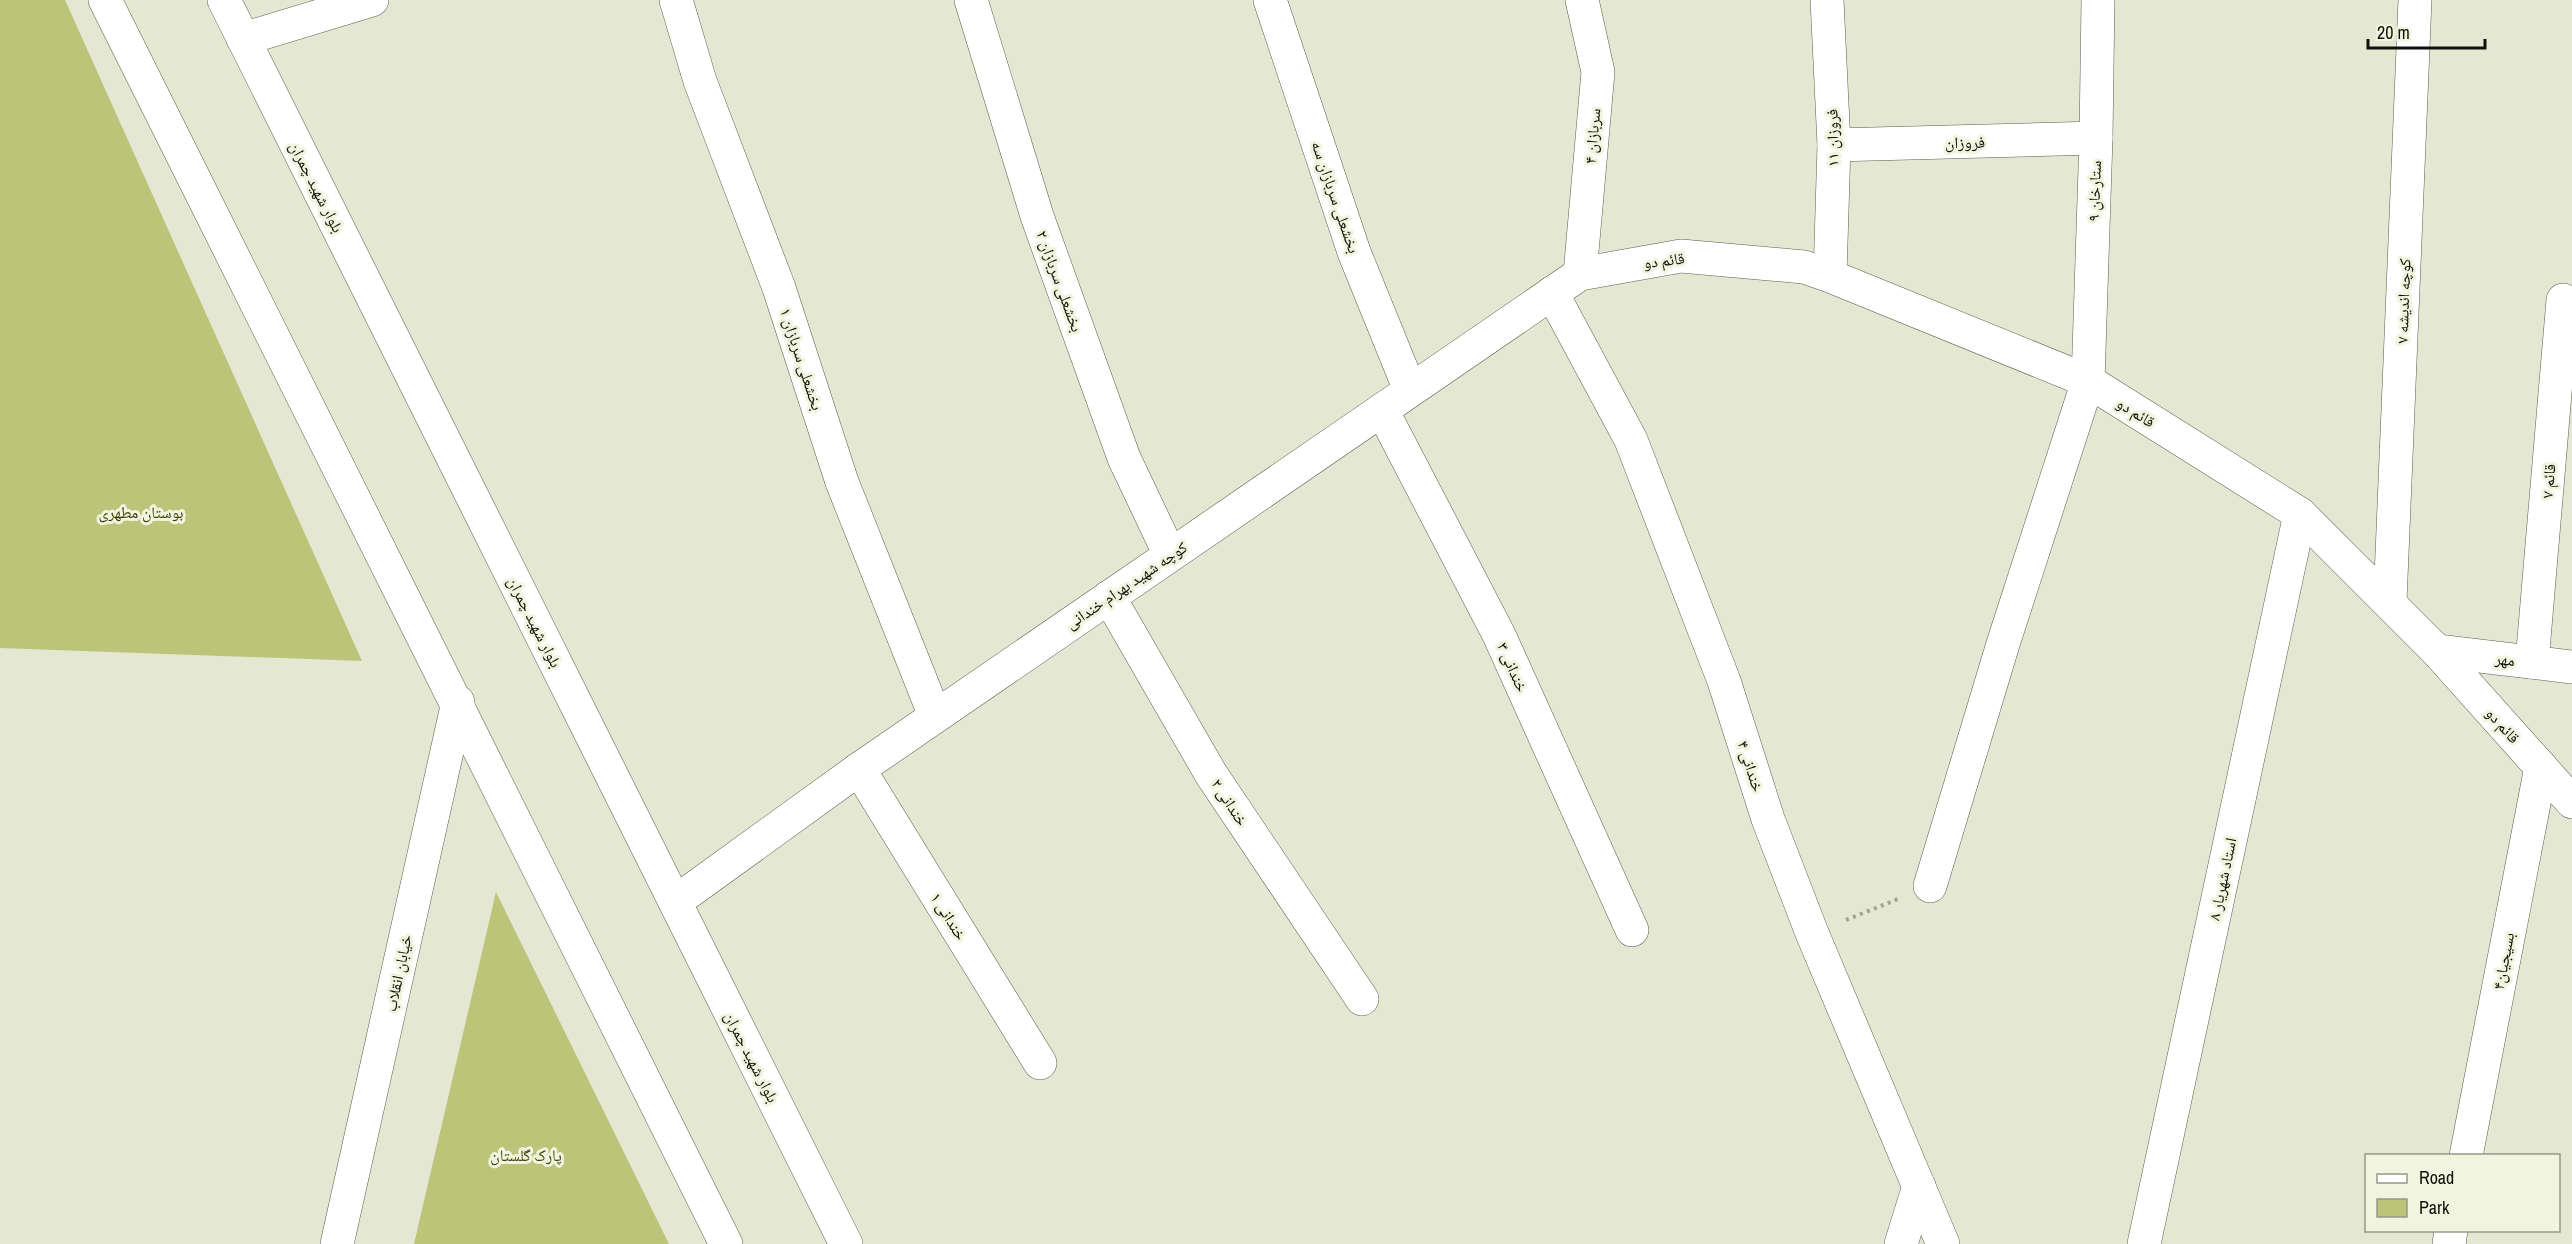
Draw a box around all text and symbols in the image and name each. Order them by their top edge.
scale bar [2368,12,2485,50]
text: 20 m [2377,20,2410,45]
street label: سربازان ۴ [1579,107,1605,165]
street label: ۱۱ فروزان [1820,109,1844,167]
street label: فروزان [1945,131,1985,153]
street label: بلوار شهید چمران [285,138,349,236]
street label: بخشعلی سربازان سه [1307,138,1365,256]
street label: ۹ ستارخان [2082,160,2106,222]
street label: بخشعلی سربازان ۲ [1031,227,1089,335]
street label: قائم دو [1642,247,1686,273]
street label: کوچه اندیشه ۷ [2391,258,2415,344]
street label: بخشعلی سربازان ۱ [775,305,829,413]
street label: قائم دو [2113,392,2159,432]
street label: قائم ۷ [2536,463,2560,499]
park label: بوستان مطهری [98,501,184,523]
street label: کوچه شهید بهرام خندانی [1061,536,1192,634]
street label: بلوار شهید چمران [503,573,567,671]
street label: خندانی ۳ [1492,639,1534,695]
street label: مهر [2493,647,2516,671]
street label: قائم دو [2481,702,2525,748]
street label: خندانی ۴ [1732,738,1770,794]
street label: خندانی ۲ [1206,774,1254,830]
street label: استاد شهریار ۸ [2203,836,2241,922]
street label: خندانی ۱ [926,888,972,944]
street label: بسیجیان۴ [2487,931,2519,991]
street label: خیابان انقلاب [379,933,417,1013]
street label: بلوار شهید چمران [720,1008,784,1106]
park label: پارک گلستان [490,1144,562,1166]
legend [2365,1154,2560,1232]
text: Road [2419,1165,2454,1190]
text: Park [2419,1195,2450,1220]

